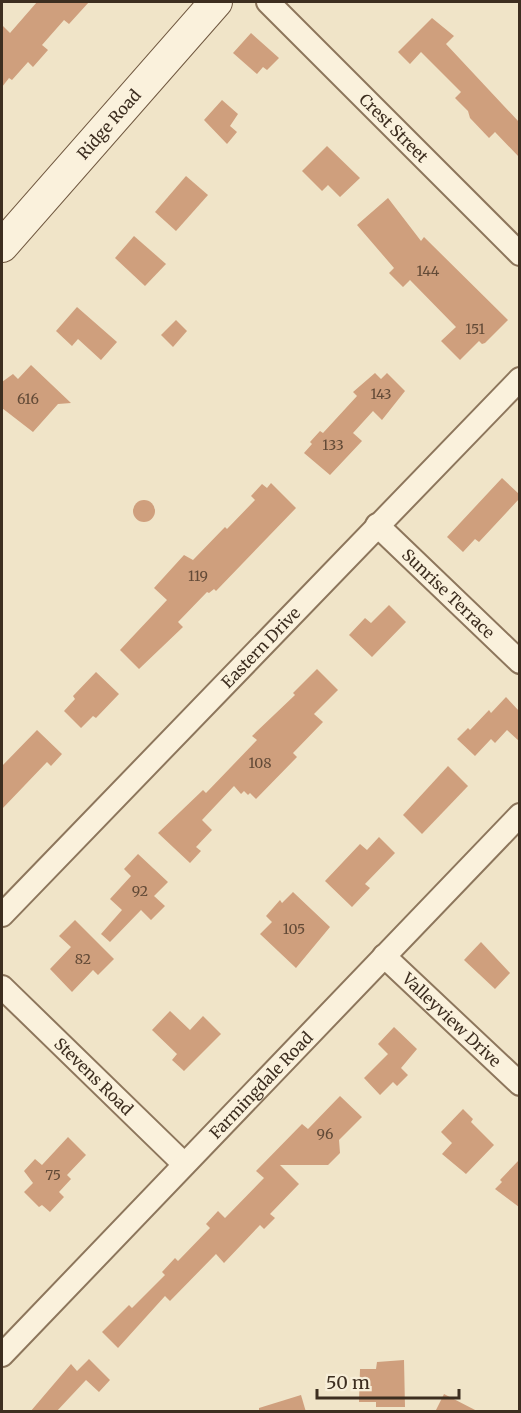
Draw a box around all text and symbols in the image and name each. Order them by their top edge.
street label: Ridge Road [73,85,145,163]
street label: Crest Street [355,89,433,167]
house number: 144 [417,262,440,280]
house number: 151 [465,320,485,338]
house number: 143 [371,385,391,403]
house number: 616 [17,390,39,408]
house number: 133 [322,436,344,454]
street label: Sunrise Terrace [398,545,499,642]
house number: 119 [188,567,208,585]
street label: Eastern Drive [217,603,304,692]
house number: 108 [248,754,272,772]
house number: 92 [132,882,148,900]
house number: 105 [283,920,305,938]
house number: 82 [75,950,91,968]
street label: Valleyview Drive [397,968,505,1071]
street label: Farmingdale Road [205,1027,317,1143]
street label: Stevens Road [50,1033,138,1119]
house number: 96 [317,1125,333,1143]
house number: 75 [45,1166,61,1184]
scale bar [317,1362,460,1400]
text: 50 m [326,1371,370,1394]

